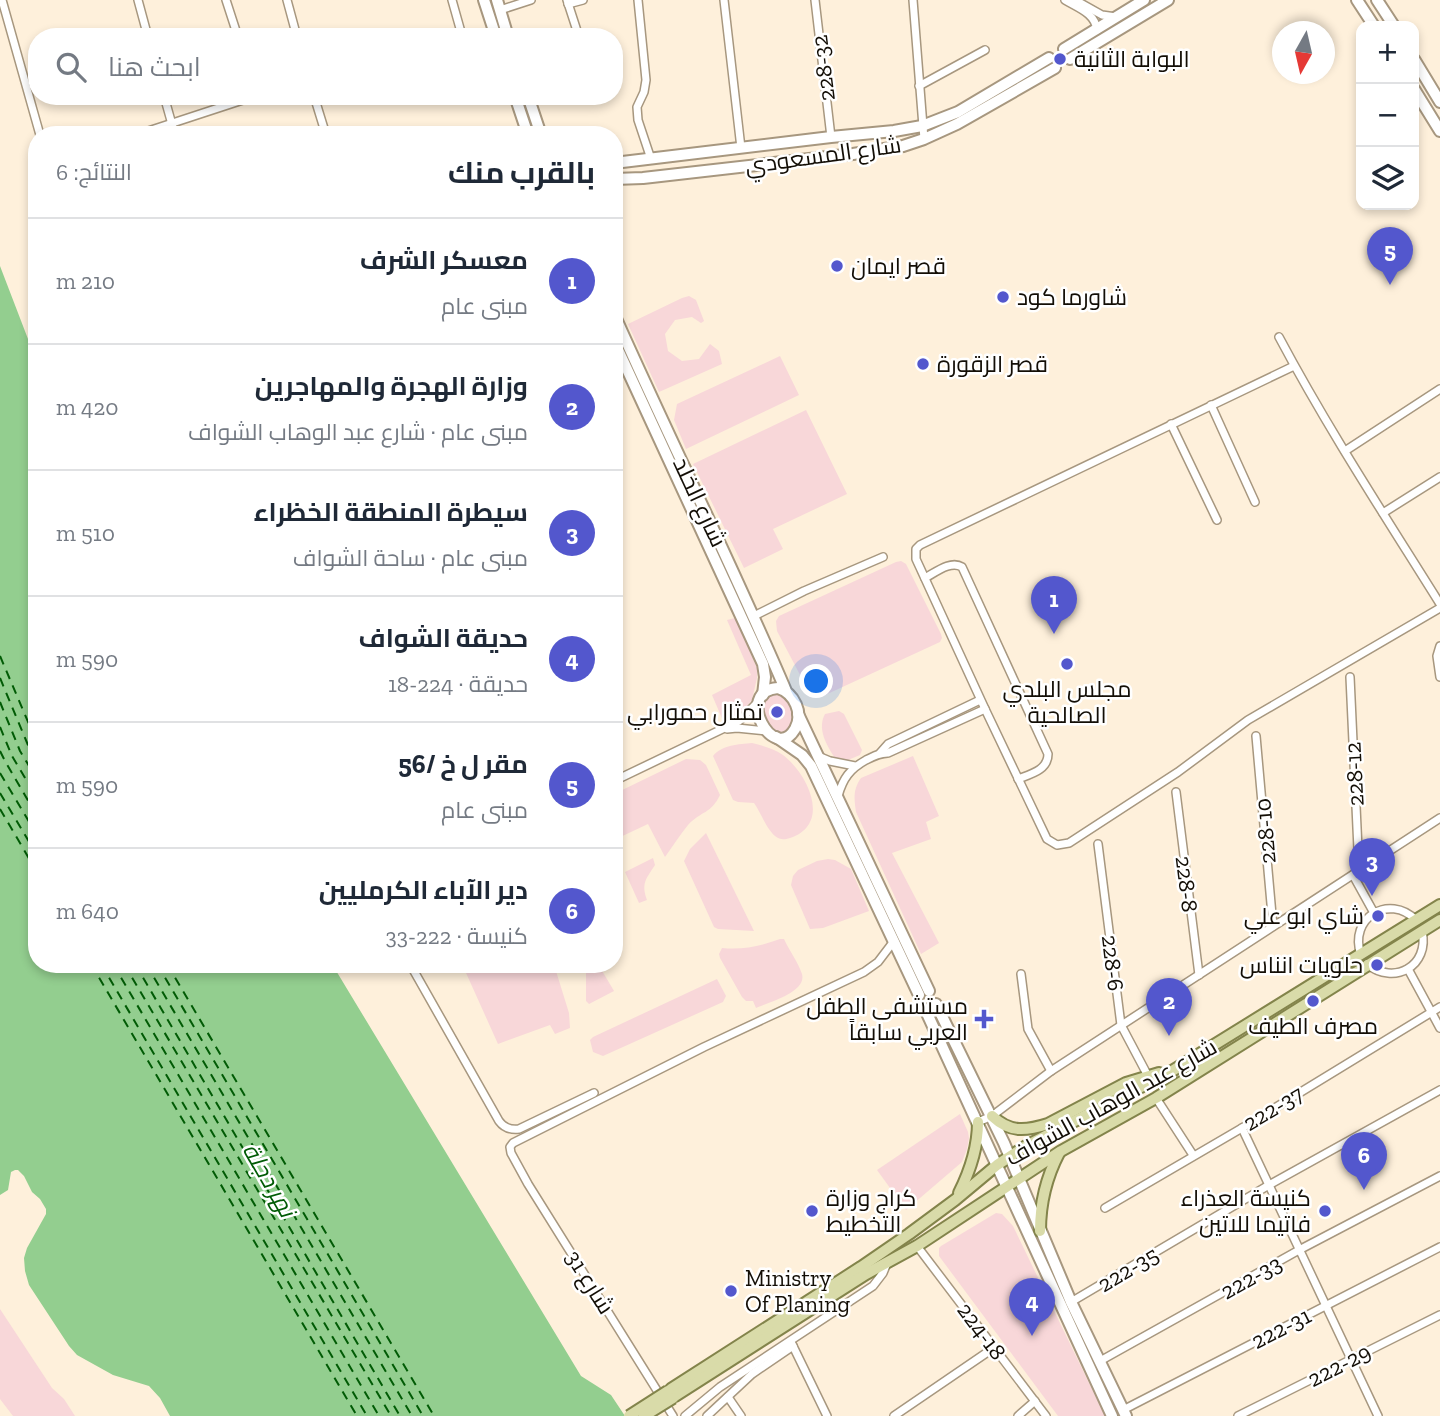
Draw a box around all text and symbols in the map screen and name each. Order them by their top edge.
north arrow [1272,21,1335,84]
map controls [1356,21,1419,210]
button: + [1356,21,1419,84]
search box [28,28,623,105]
street label: 228-32 [805,33,841,103]
place label: البوابة الثانية [1074,45,1190,73]
icon: search [52,48,90,86]
text: ابحث هنا [108,51,201,83]
marker: البوابة الثانية [1052,51,1068,67]
button: − [1356,84,1419,147]
street label: شارع المسعودي [743,130,903,184]
button: layers [1356,147,1419,210]
text: بالقرب منك [448,155,595,191]
text: النتائج: 6 [56,158,132,186]
pin: 5 [1367,227,1413,285]
text: معسكر الشرف [360,244,528,276]
place label: قصر ايمان [851,252,946,280]
marker: قصر ايمان [829,258,845,274]
text: 210 m [56,267,115,295]
text: 1 [567,267,577,295]
place label: شاورما كود [1017,283,1127,311]
marker: شاورما كود [995,289,1011,305]
text: مبنى عام [441,292,528,320]
place label: قصر الزقورة [937,350,1048,378]
marker: قصر الزقورة [915,356,931,372]
text: وزارة الهجرة والمهاجرين [255,370,528,402]
text: 420 m [56,393,119,421]
text: 2 [566,393,578,421]
text: مبنى عام · شارع عبد الوهاب الشواف [188,418,528,446]
street label: شارع الخلد [665,453,733,552]
text: سيطرة المنطقة الخظراء [254,496,528,528]
text: 510 m [56,519,115,547]
text: 3 [566,519,578,547]
text: مبنى عام · ساحة الشواف [293,544,528,572]
pin: 1 [1031,576,1077,634]
text: حديقة الشواف [358,622,528,654]
text: 590 m [56,645,118,673]
text: 4 [565,645,579,673]
marker: مجلس البلدي الصالحية [1059,656,1075,672]
your location [799,664,833,698]
text: حديقة · 224-18 [388,670,528,698]
place label: مجلس البلدي الصالحية [1003,675,1131,729]
place label: تمثال حمورابي [627,698,763,730]
marker: تمثال حمورابي [769,704,785,720]
street label: 228-12 [1338,741,1370,807]
text: مقر ل خ /56 [398,748,528,780]
text: 590 m [56,771,118,799]
text: 5 [566,771,578,799]
text: مبنى عام [441,796,528,824]
street label: 228-10 [1248,797,1282,865]
pin: 3 [1349,838,1395,896]
street label: 228-8 [1170,854,1204,914]
text: دير الآباء الكرمليين [319,874,528,906]
text: 640 m [56,897,119,925]
text: 6 [566,897,578,925]
place label: شاي ابو علي [1244,902,1364,934]
marker: شاي ابو علي [1370,908,1386,924]
text: كنيسة · 222-33 [385,922,528,950]
street label: 228-6 [1096,933,1130,993]
place label: حلويات انناس [1240,951,1363,979]
marker: حلويات انناس [1369,957,1385,973]
pin: 2 [1146,978,1192,1036]
place label: مستشفى الطفل العربي سابقاً [806,992,968,1050]
marker: مصرف الطيف [1305,993,1321,1009]
marker: مستشفى الطفل العربي سابقاً [974,1009,994,1029]
place label: مصرف الطيف [1248,1012,1378,1040]
street label: شارع عبد الوهاب الشواف [1000,1032,1223,1174]
street label: 222-37 [1238,1079,1308,1137]
pin: 6 [1341,1132,1387,1190]
water label: نهر دجلة [237,1137,304,1224]
place label: كراج وزارة التخطيط [826,1184,916,1238]
place label: كنيسة العذراء فاتيما للاتين [1181,1184,1311,1238]
marker: كراج وزارة التخطيط [804,1203,820,1219]
marker: كنيسة العذراء فاتيما للاتين [1317,1203,1333,1219]
street label: 222-35 [1092,1240,1164,1298]
street label: شارع 31 [558,1245,620,1320]
street label: 222-33 [1216,1249,1286,1305]
place label: Ministry Of Planing [745,1264,851,1318]
pin: 4 [1009,1278,1055,1336]
marker: Ministry Of Planing [723,1283,739,1299]
street label: 224-18 [951,1297,1013,1365]
street label: 222-31 [1247,1301,1316,1355]
street label: 222-29 [1303,1337,1375,1393]

